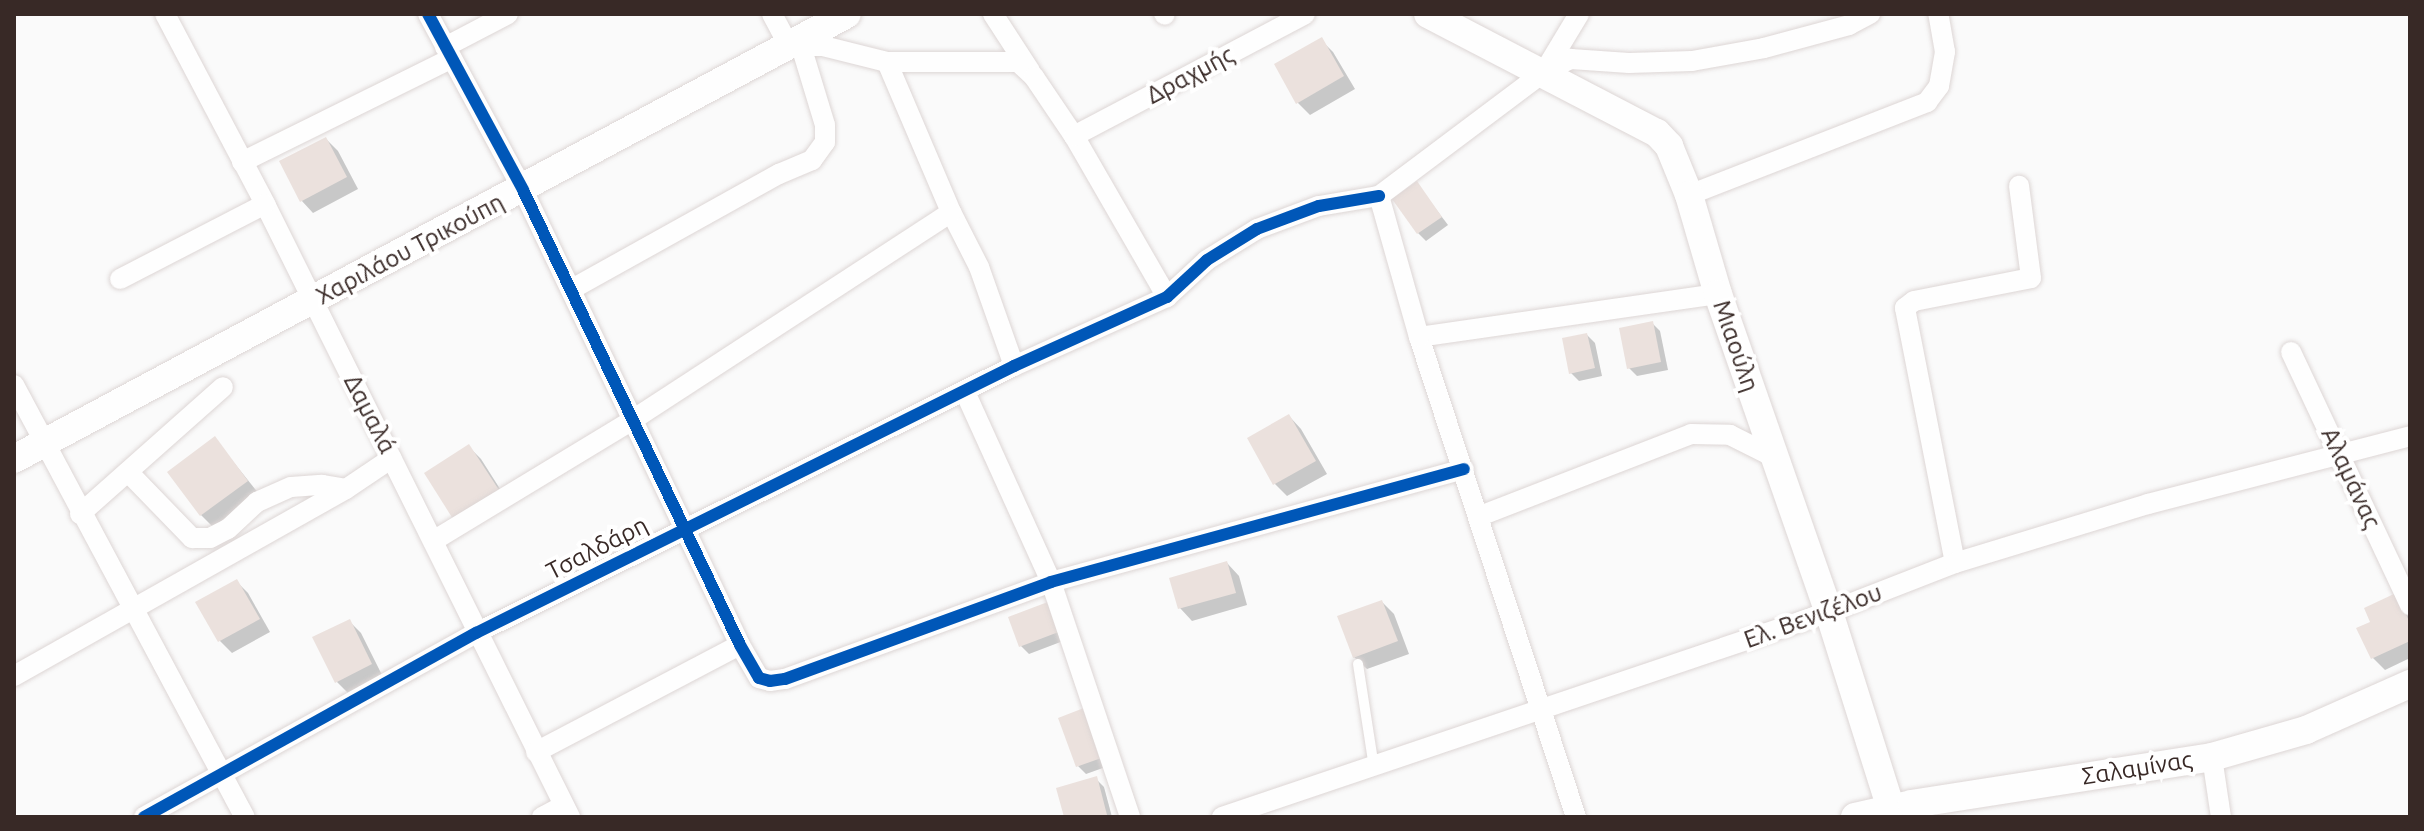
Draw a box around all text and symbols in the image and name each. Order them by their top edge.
street label: Δραχμής [1141,40,1239,110]
street label: Χαριλάου Τρικούπη [311,187,509,311]
street label: Μιαούλη [1707,297,1765,395]
street label: Δαμαλά [338,370,402,458]
street label: Αλαμάνας [2315,423,2387,533]
street label: Τσαλδάρη [542,510,652,586]
street label: Ελ. Βενιζέλου [1740,578,1886,654]
street label: Σαλαμίνας [2080,745,2194,791]

